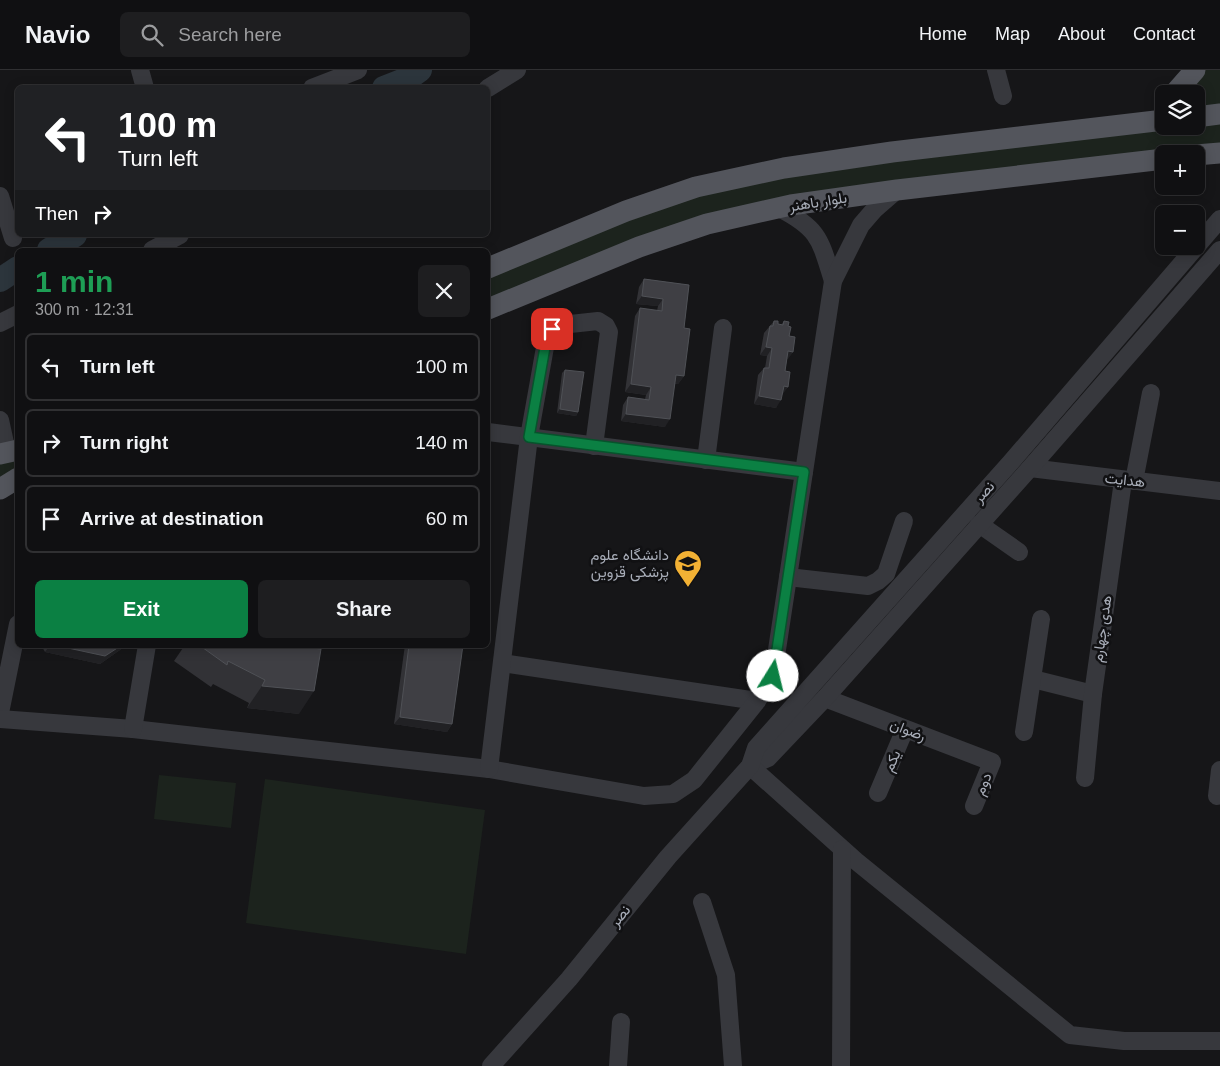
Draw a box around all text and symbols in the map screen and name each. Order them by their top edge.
search box [120,12,470,57]
text: Navio [25,21,90,48]
icon: search [138,21,166,49]
text: Search here [178,24,282,45]
text: Home [919,24,967,44]
text: Map [995,24,1030,44]
text: About [1058,24,1105,44]
text: Contact [1133,24,1195,44]
map controls [1155,85,1205,255]
button: layers [1155,85,1205,135]
icon: left [35,105,100,170]
text: 100 m [118,105,217,144]
button: + [1155,145,1205,195]
text: Turn left [118,146,198,171]
street label: بلوار باهنر [787,189,848,216]
icon: right [88,200,116,228]
text: Then [35,203,78,224]
button: − [1155,205,1205,255]
text: 1 min [35,265,113,298]
button: close [418,265,470,317]
text: 300 m · 12:31 [35,301,134,318]
pin [531,308,573,350]
icon: arrive [538,315,566,343]
icon: left [37,353,65,381]
text: Turn left [80,356,155,377]
text: 100 m [415,356,468,377]
icon: right [37,429,65,457]
text: Turn right [80,432,168,453]
text: 140 m [415,432,468,453]
street label: هدایت [1104,469,1146,491]
street label: نصر [969,477,998,507]
icon: arrive [37,505,65,533]
text: Arrive at destination [80,508,264,529]
text: 60 m [426,508,468,529]
place label: دانشگاه علوم پزشکی قزوین [590,546,669,582]
school or university icon: دانشگاه علوم پزشکی قزوین [673,549,703,588]
button: Exit [35,580,248,638]
button: Share [258,580,470,638]
street label: هدی چهارم [1088,594,1117,664]
position arrow [746,649,798,701]
street label: رضوان [888,715,928,745]
street label: یکم [879,747,905,775]
street label: دوم [970,770,997,798]
street label: نصر [605,901,634,931]

